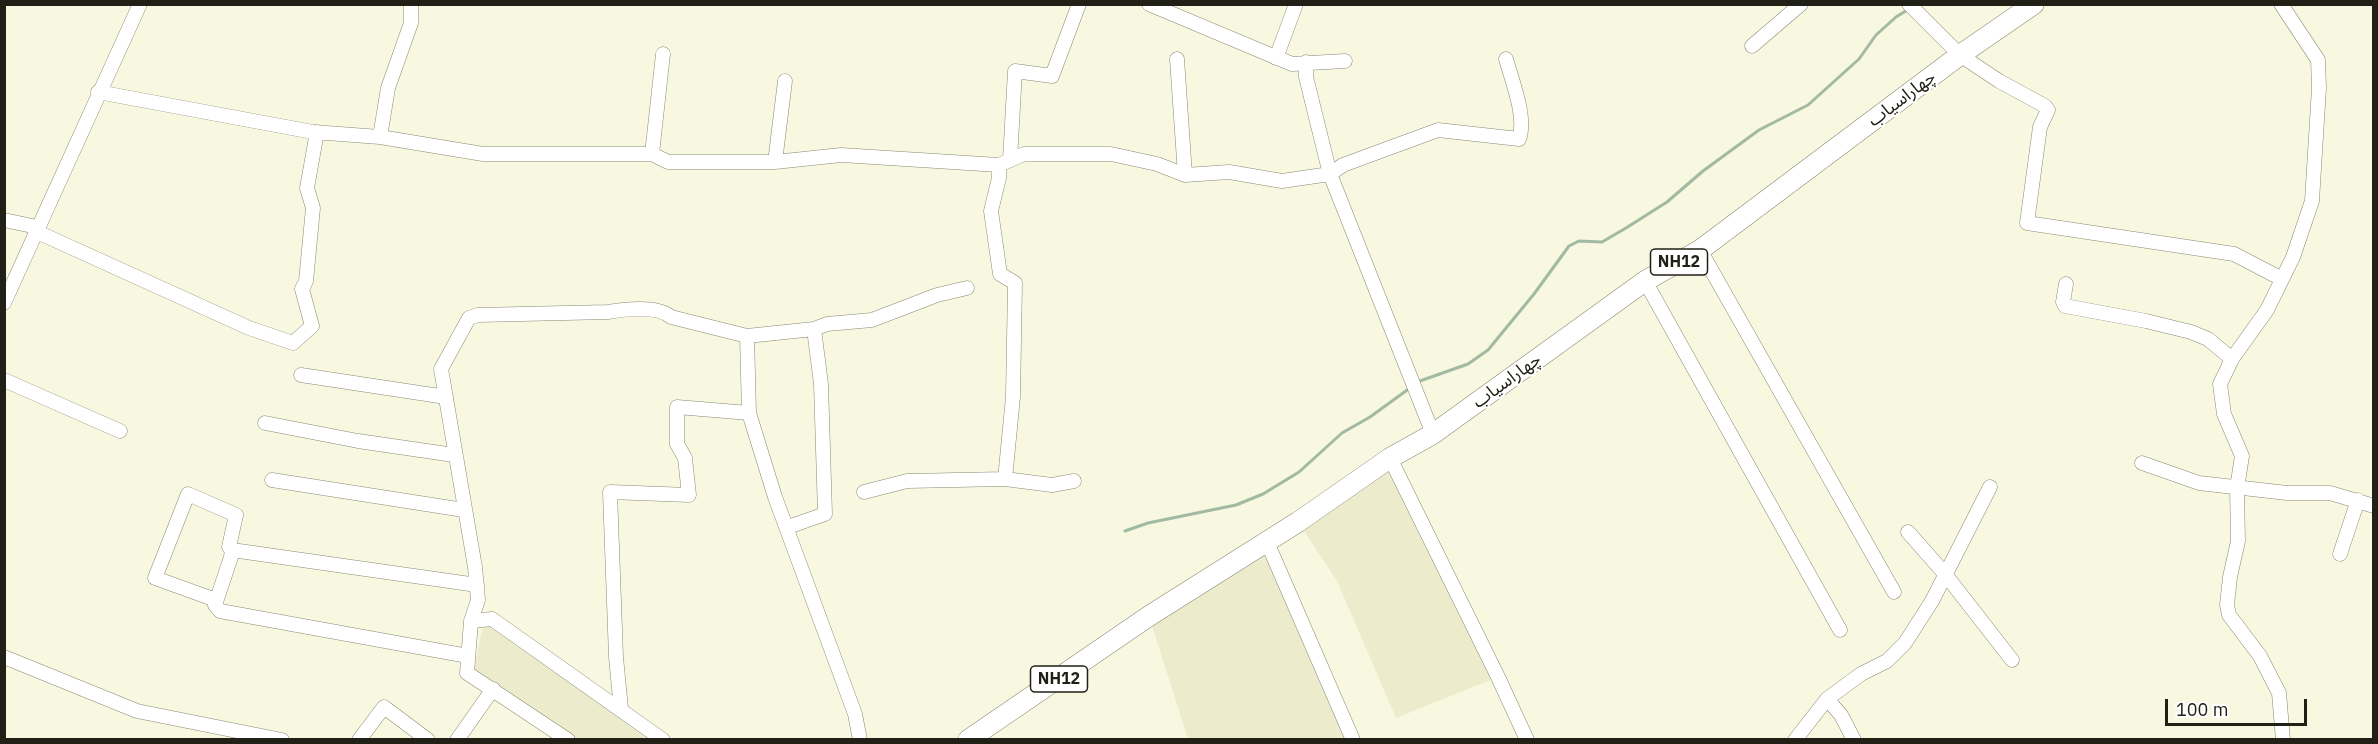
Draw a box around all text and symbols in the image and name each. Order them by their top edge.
street label: چهاراسیاب [1864,66,1940,132]
road number: NH12 [1650,249,1708,275]
street label: چهاراسیاب [1469,349,1545,413]
road number: NH12 [1030,666,1088,692]
scale bar [2168,687,2310,725]
text: 100 m [2176,698,2228,721]

